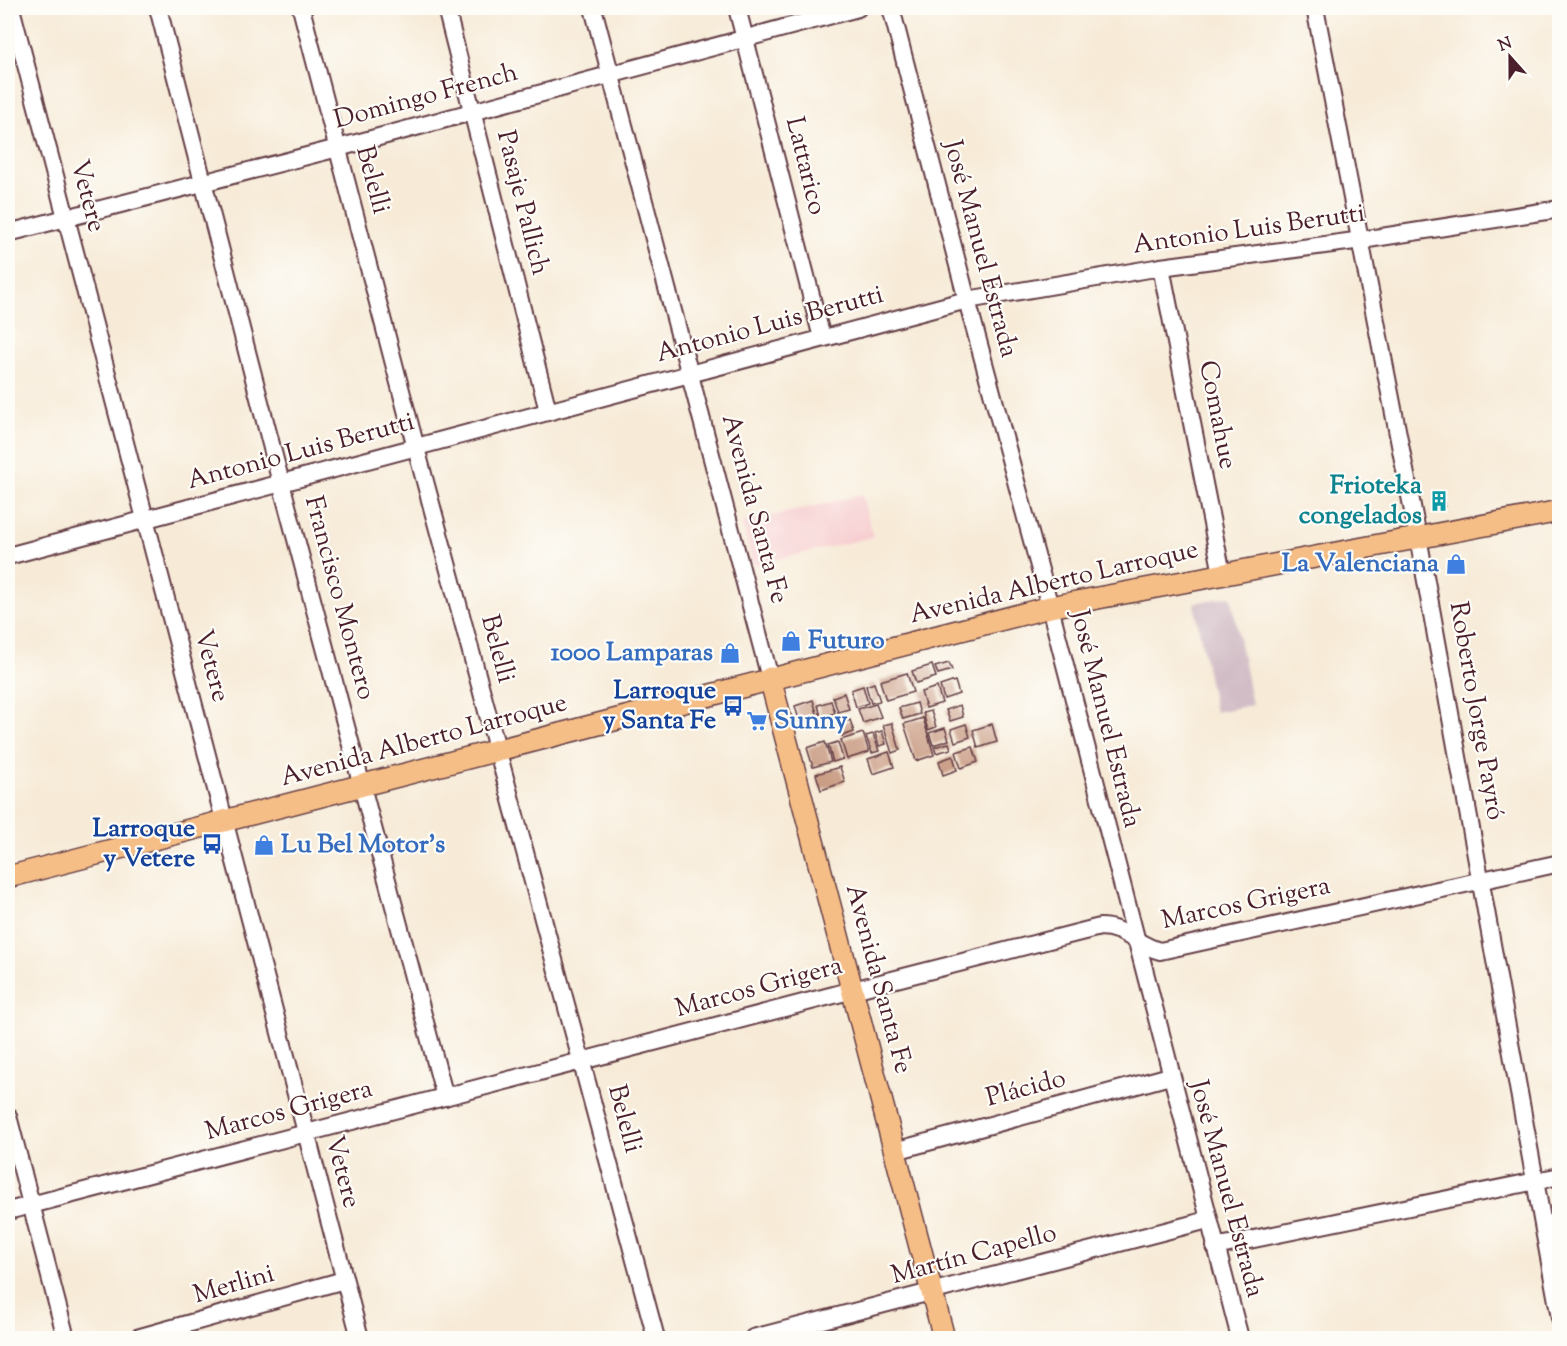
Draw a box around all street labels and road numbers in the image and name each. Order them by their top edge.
street label: Domingo French [330,55,522,139]
street label: Lattarico [775,113,835,219]
street label: Pasaje Pallich [486,127,558,279]
street label: José Manuel Estrada [933,134,1027,362]
street label: Belelli [345,142,399,218]
street label: Vetere [60,156,114,236]
street label: Antonio Luis Berutti [1131,195,1367,265]
street label: Antonio Luis Berutti [652,277,888,373]
street label: Comahue [1188,357,1246,473]
street label: Antonio Luis Berutti [183,404,419,500]
street label: Avenida Santa Fe [711,410,797,608]
street label: Francisco Montero [294,492,384,704]
street label: Avenida Alberto Larroque [906,532,1202,634]
street label: Roberto Jorge Payró [1439,599,1513,823]
street label: José Manuel Estrada [1060,604,1150,832]
street label: Belelli [470,611,524,687]
street label: Vetere [184,626,238,706]
street label: Avenida Alberto Larroque [277,685,571,797]
street label: Marcos Grigera [1158,868,1334,940]
street label: Avenida Santa Fe [835,880,921,1078]
street label: Marcos Grigera [671,948,847,1028]
street label: Plácido [982,1061,1070,1117]
street label: Marcos Grigera [201,1071,377,1151]
street label: José Manuel Estrada [1179,1074,1273,1302]
street label: Belelli [597,1081,651,1157]
street label: Vetere [315,1132,369,1212]
street label: Martín Capello [887,1215,1061,1295]
street label: Merlini [189,1256,279,1314]

